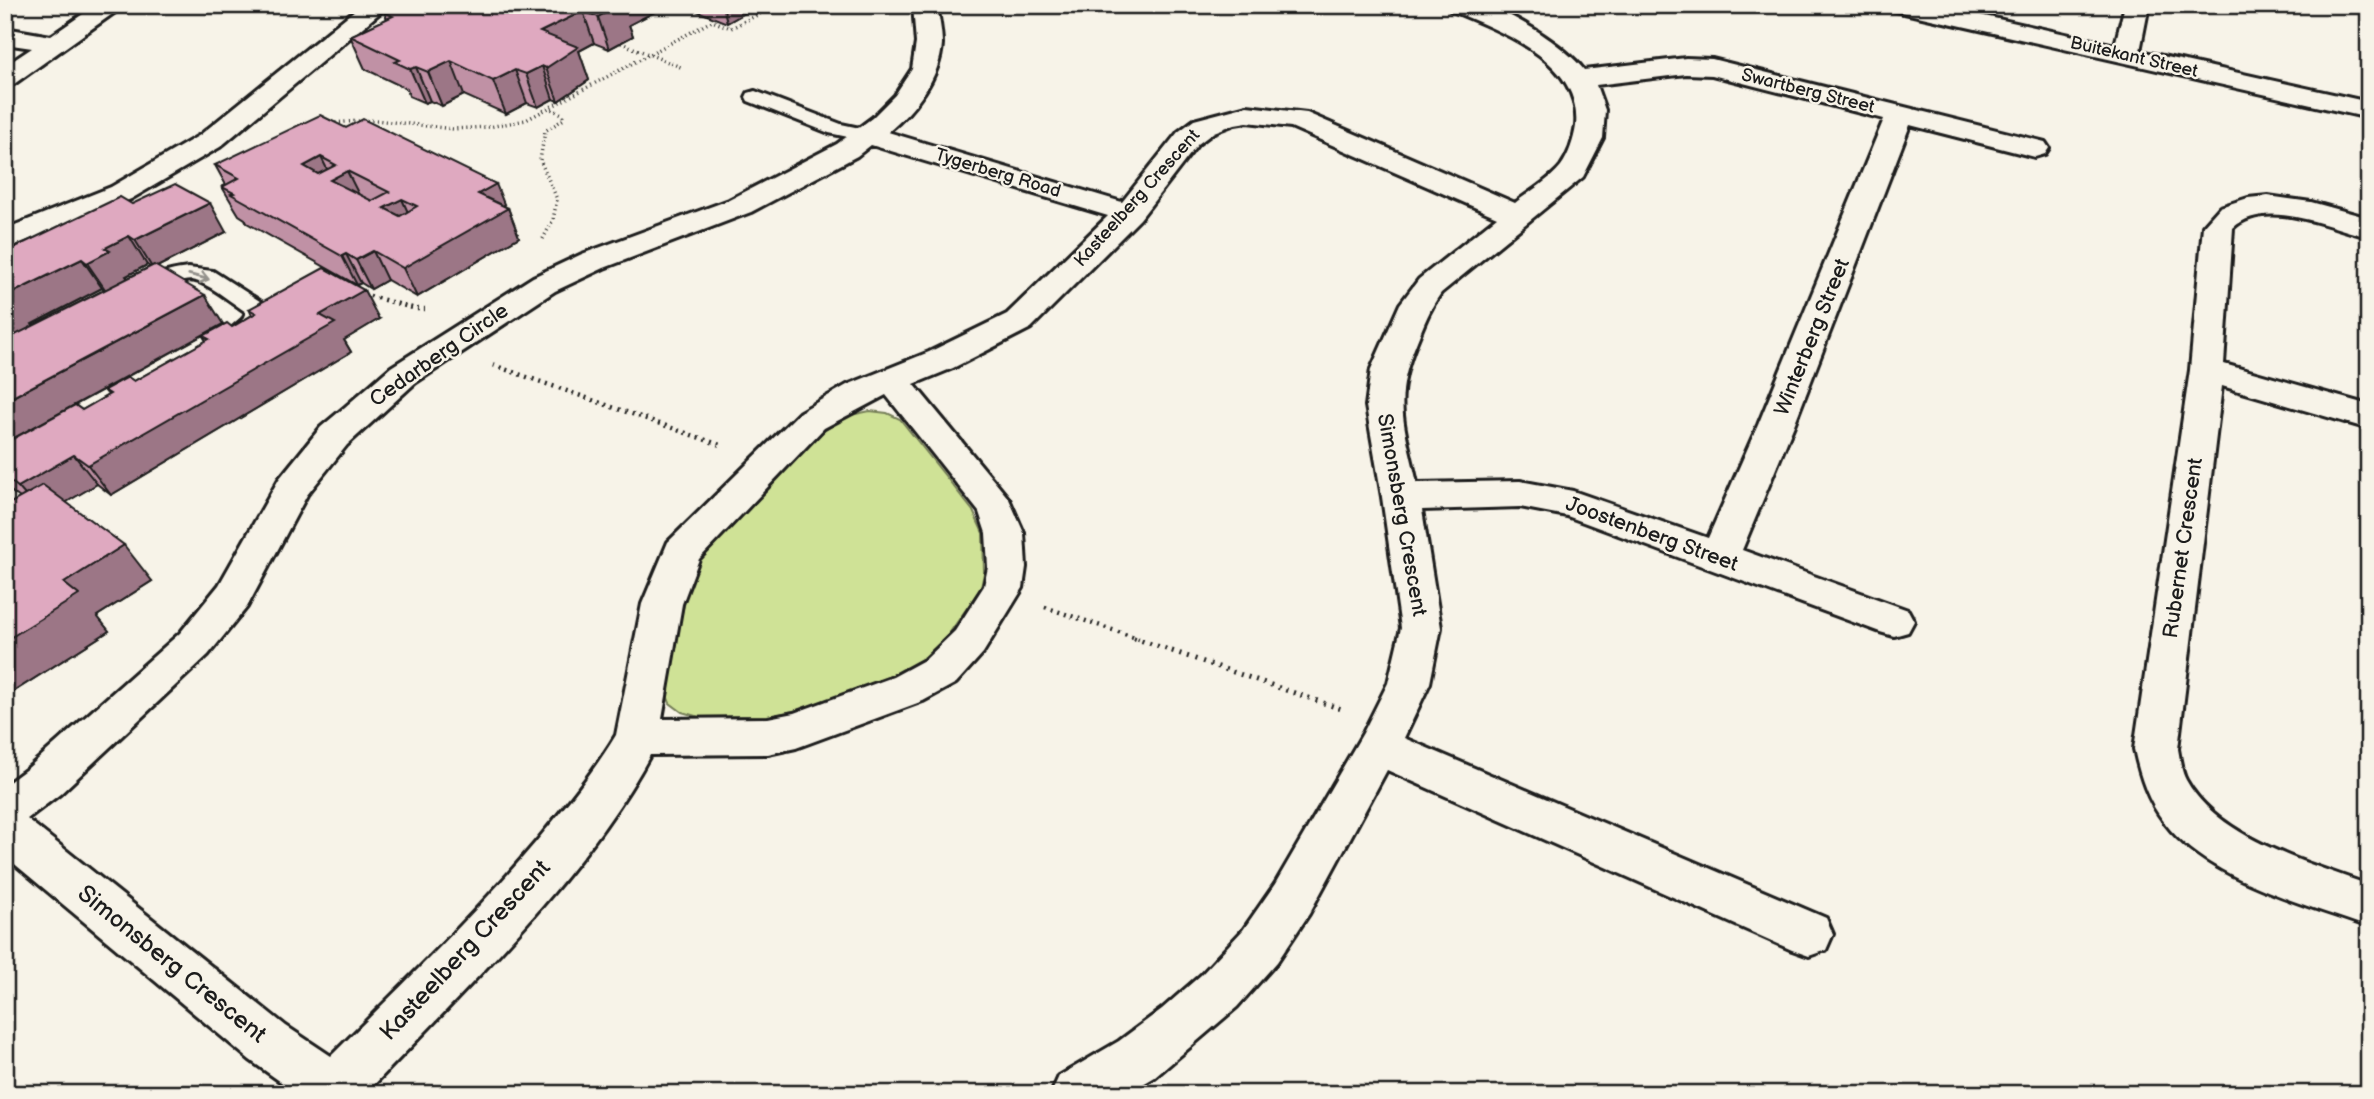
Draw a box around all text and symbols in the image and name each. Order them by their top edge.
street label: Buitekant Street [2068,32,2200,82]
street label: Swartberg Street [1739,64,1877,118]
street label: Kasteelberg Crescent [1070,125,1205,271]
street label: Tygerberg Road [933,144,1063,202]
street label: Winterberg Street [1769,254,1855,419]
one-way arrow [187,271,210,284]
street label: Cedarberg Circle [365,298,513,412]
street label: Simonsberg Crescent [1372,412,1432,619]
street label: Rubernet Crescent [2158,456,2208,640]
street label: Joostenberg Street [1562,491,1742,577]
street label: Kasteelberg Crescent [374,853,557,1046]
street label: Simonsberg Crescent [72,879,273,1049]

